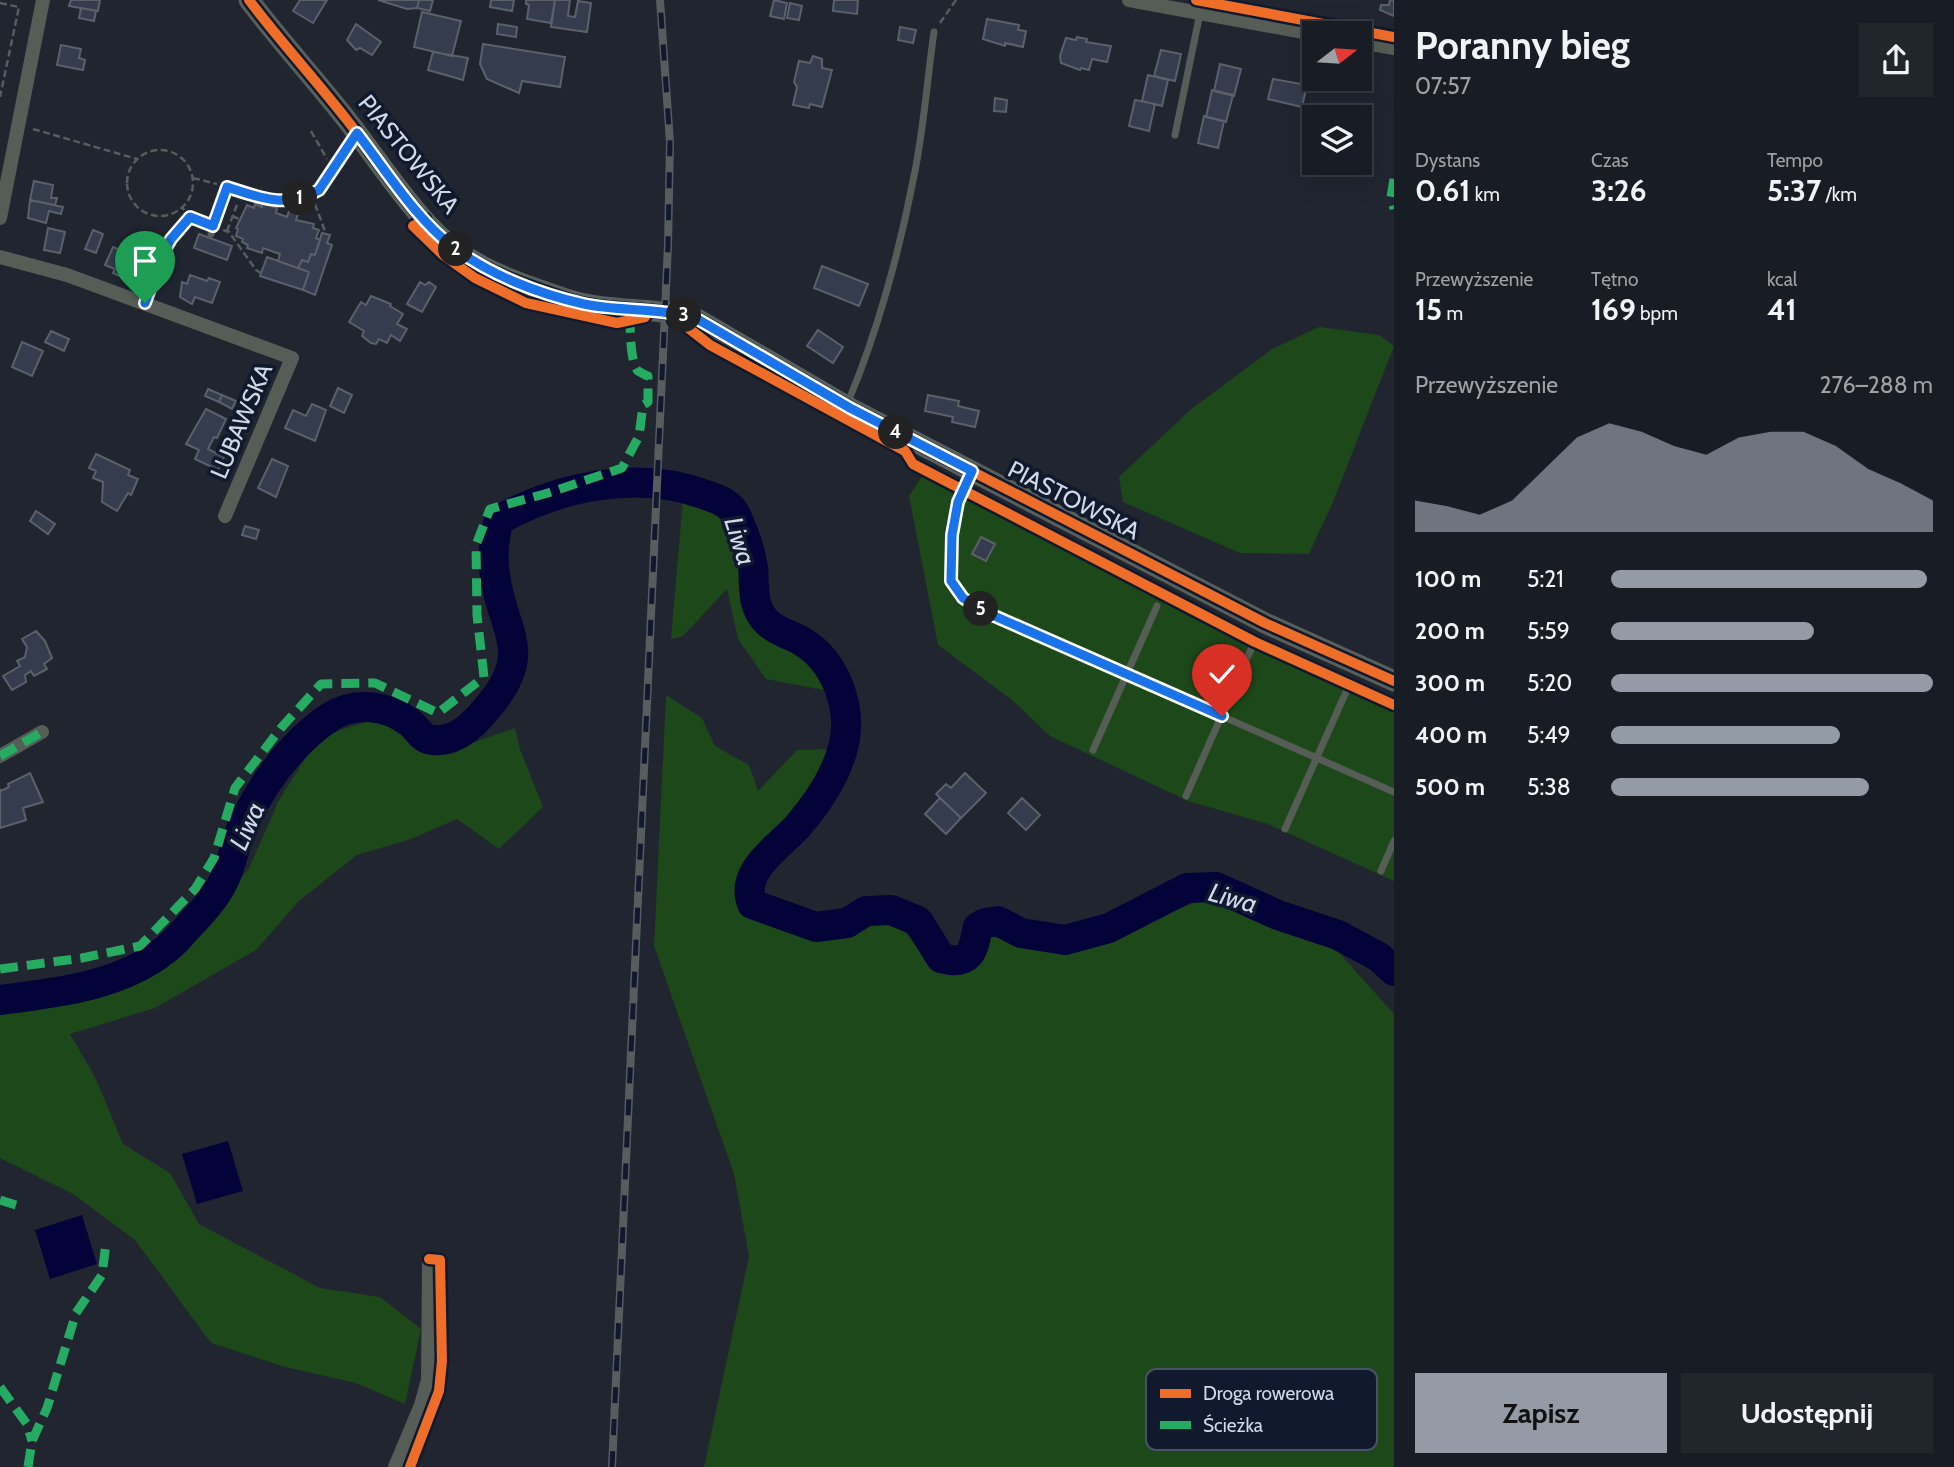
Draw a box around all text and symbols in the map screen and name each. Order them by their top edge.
north arrow [1302,21,1372,91]
map controls [1302,21,1372,175]
text: Poranny bieg [1415,22,1630,69]
button: share [1859,23,1933,97]
text: 07:57 [1415,72,1471,100]
street label: PIASTOWSKA [352,89,466,219]
button: layers [1302,105,1372,175]
text: Dystans [1415,149,1480,172]
text: Czas [1591,149,1629,172]
text: Tempo [1767,149,1823,172]
text: 0.61 [1415,172,1470,209]
text: 3:26 [1591,172,1647,209]
text: 5:37 [1767,172,1821,209]
pin: 1 [282,180,318,216]
text: km [1470,183,1500,206]
text: /km [1821,183,1857,206]
text: 1 [296,186,303,209]
pin [115,231,175,303]
pin: 2 [438,232,474,266]
text: 2 [450,237,461,260]
icon: arrive [126,242,164,280]
text: Przewyższenie [1415,268,1533,291]
text: Tętno [1591,268,1638,291]
text: kcal [1767,268,1797,291]
text: 15 [1415,291,1442,328]
text: 169 [1591,291,1636,328]
text: 41 [1767,291,1796,328]
pin: 3 [666,298,702,332]
text: m [1442,302,1463,325]
text: bpm [1636,302,1678,325]
text: 3 [678,303,689,326]
street label: LUBAWSKA [204,359,278,483]
text: Przewyższenie [1415,371,1558,399]
text: 276–288 m [1819,371,1933,399]
pin: 4 [878,414,914,450]
text: 4 [890,420,901,443]
street label: PIASTOWSKA [1003,454,1145,546]
water label: Liwa [717,513,763,569]
text: 100 m [1415,565,1481,593]
text: 5:21 [1527,565,1564,593]
pin: 5 [964,592,998,626]
text: 5 [975,597,986,620]
text: 200 m [1415,617,1485,645]
text: 5:59 [1527,617,1570,645]
pin [1192,644,1252,716]
icon: check [1203,655,1241,693]
text: 300 m [1415,669,1485,697]
text: 5:20 [1527,669,1572,697]
text: 400 m [1415,721,1487,749]
text: 5:49 [1527,721,1571,749]
text: 500 m [1415,773,1485,801]
text: 5:38 [1527,773,1571,801]
water label: Liwa [222,797,272,855]
water label: Liwa [1205,876,1261,920]
legend [1146,1369,1377,1450]
button: Zapisz [1415,1373,1667,1453]
button: Udostępnij [1681,1373,1933,1453]
text: Droga rowerowa [1203,1382,1334,1405]
text: Ścieżka [1203,1413,1263,1437]

